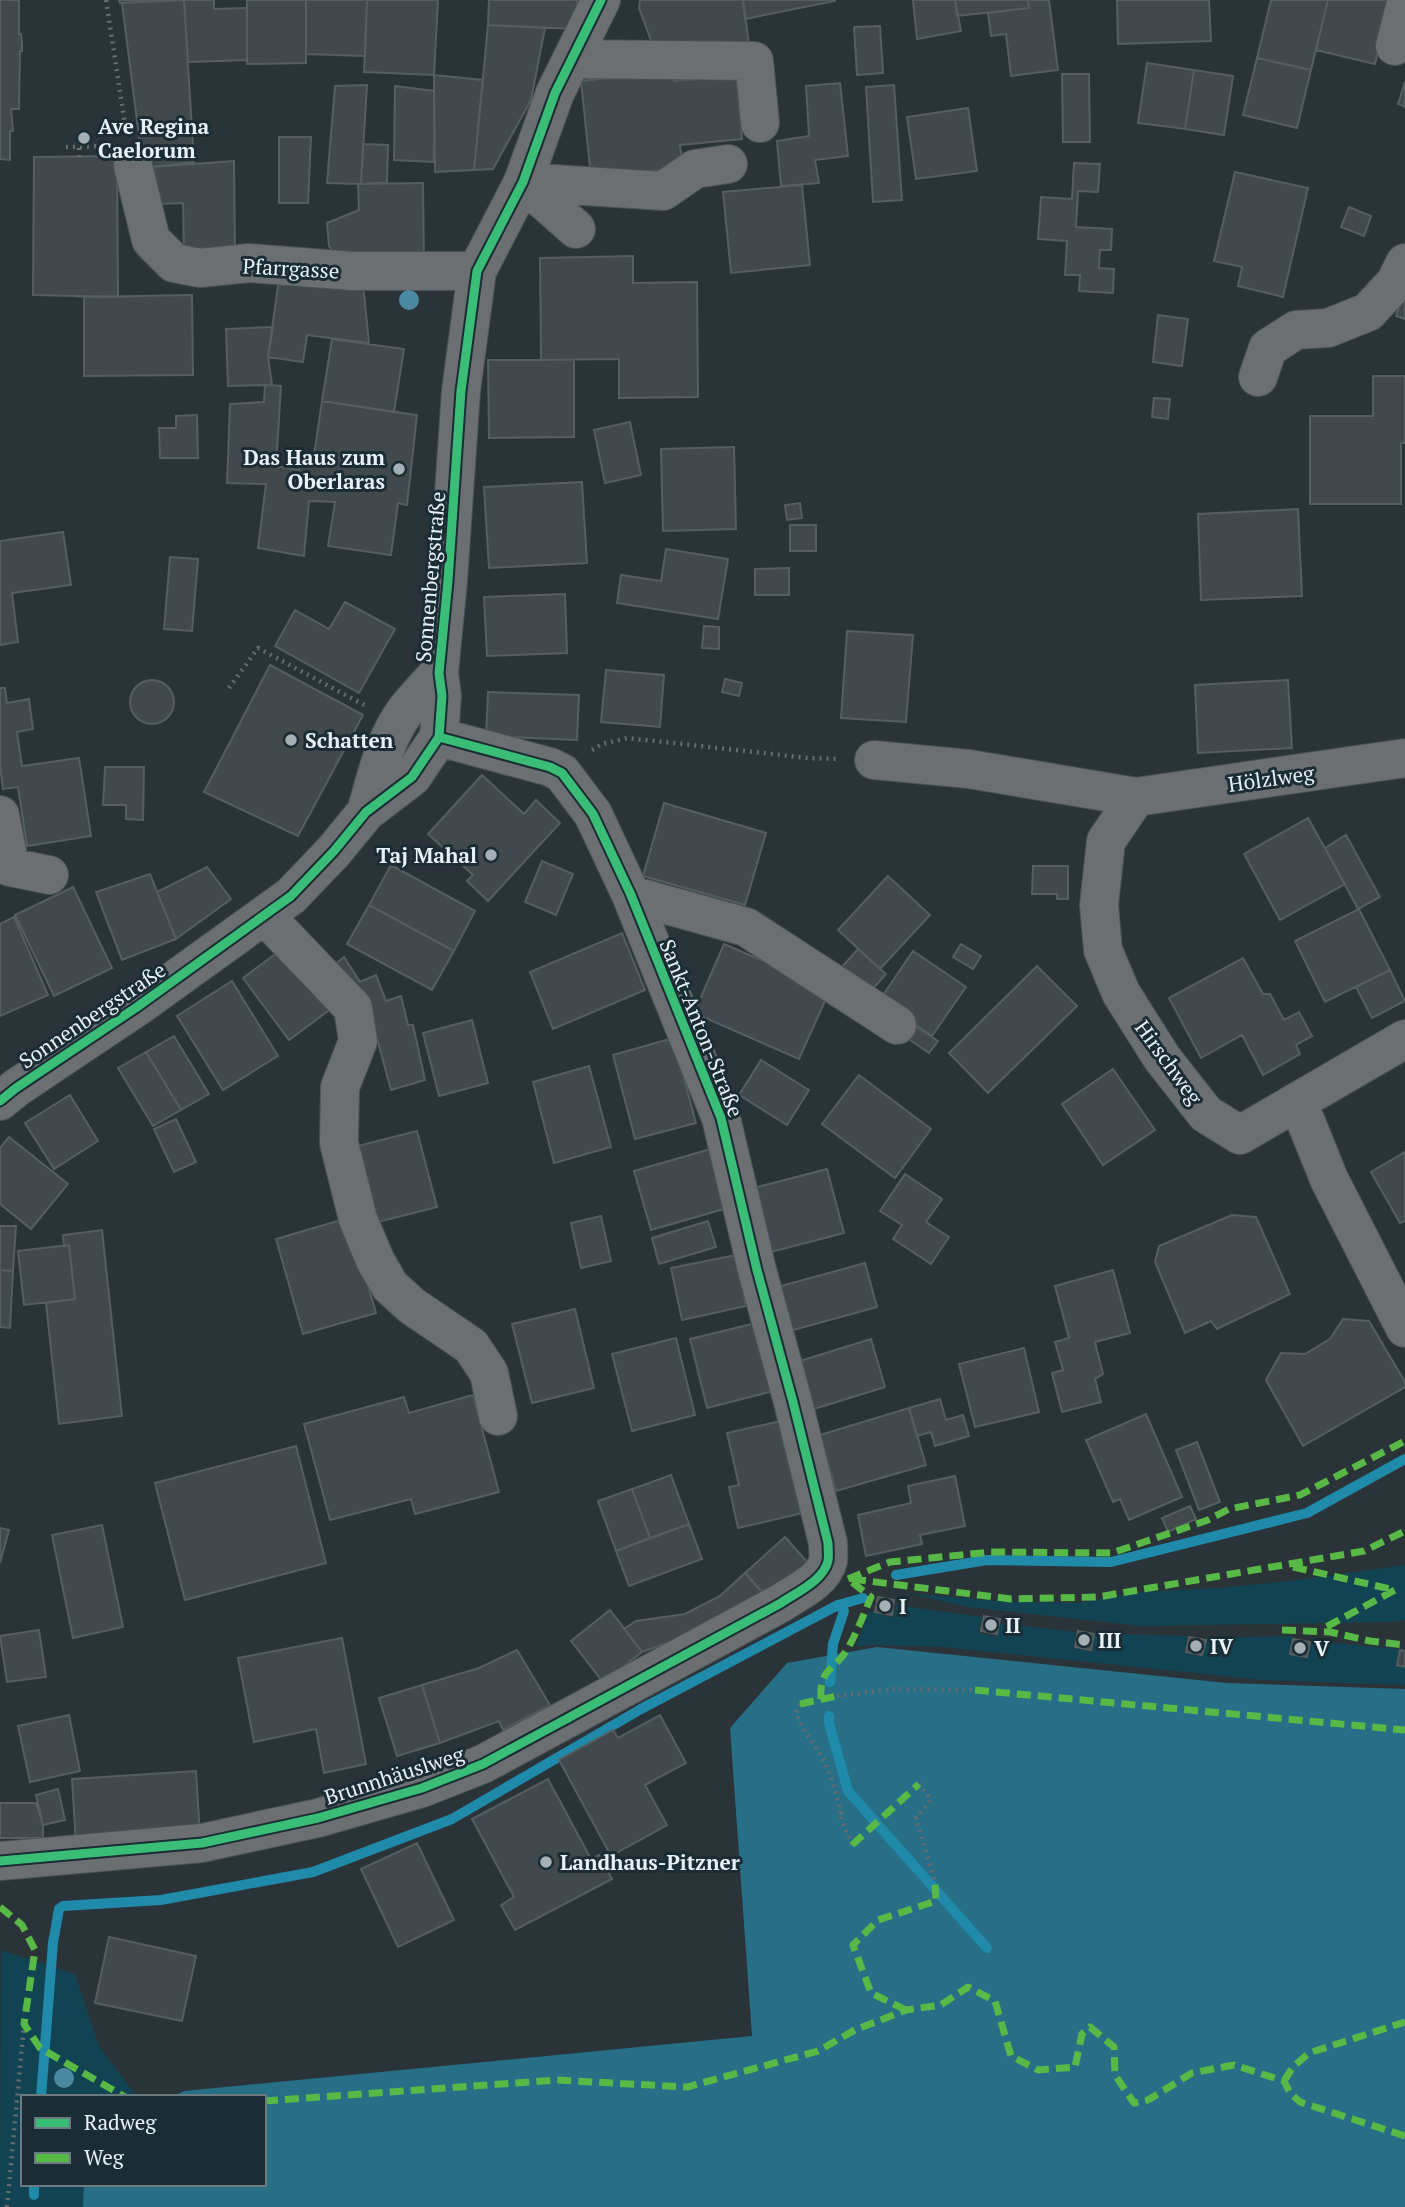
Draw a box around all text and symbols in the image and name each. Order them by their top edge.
place label: Ave Regina Caelorum [98,112,209,164]
marker: Ave Regina Caelorum [76,130,92,146]
street label: Pfarrgasse [242,251,340,285]
place label: Das Haus zum Oberlaras [243,443,386,495]
marker: Das Haus zum Oberlaras [391,461,407,477]
street label: Sonnenbergstraße [409,490,451,664]
place label: Schatten [305,726,394,754]
marker: Schatten [283,732,299,748]
street label: Hölzlweg [1226,758,1317,798]
place label: Taj Mahal [376,841,477,869]
marker: Taj Mahal [483,847,499,863]
street label: Sankt-Anton-Straße [654,935,750,1121]
street label: Sonnenbergstraße [13,955,171,1075]
street label: Hirschweg [1129,1014,1210,1110]
place label: I [899,1592,907,1620]
marker: I [877,1598,893,1614]
place label: II [1005,1611,1021,1639]
marker: II [983,1617,999,1633]
place label: III [1098,1626,1122,1654]
marker: III [1076,1632,1092,1648]
place label: IV [1210,1632,1234,1660]
place label: V [1314,1634,1330,1662]
marker: IV [1188,1638,1204,1654]
marker: V [1292,1640,1308,1656]
street label: Brunnhäuslweg [321,1739,468,1811]
place label: Landhaus-Pitzner [560,1848,740,1876]
marker: Landhaus-Pitzner [538,1854,554,1870]
legend [21,2095,266,2186]
text: Radweg [84,2108,157,2136]
text: Weg [84,2143,125,2171]

